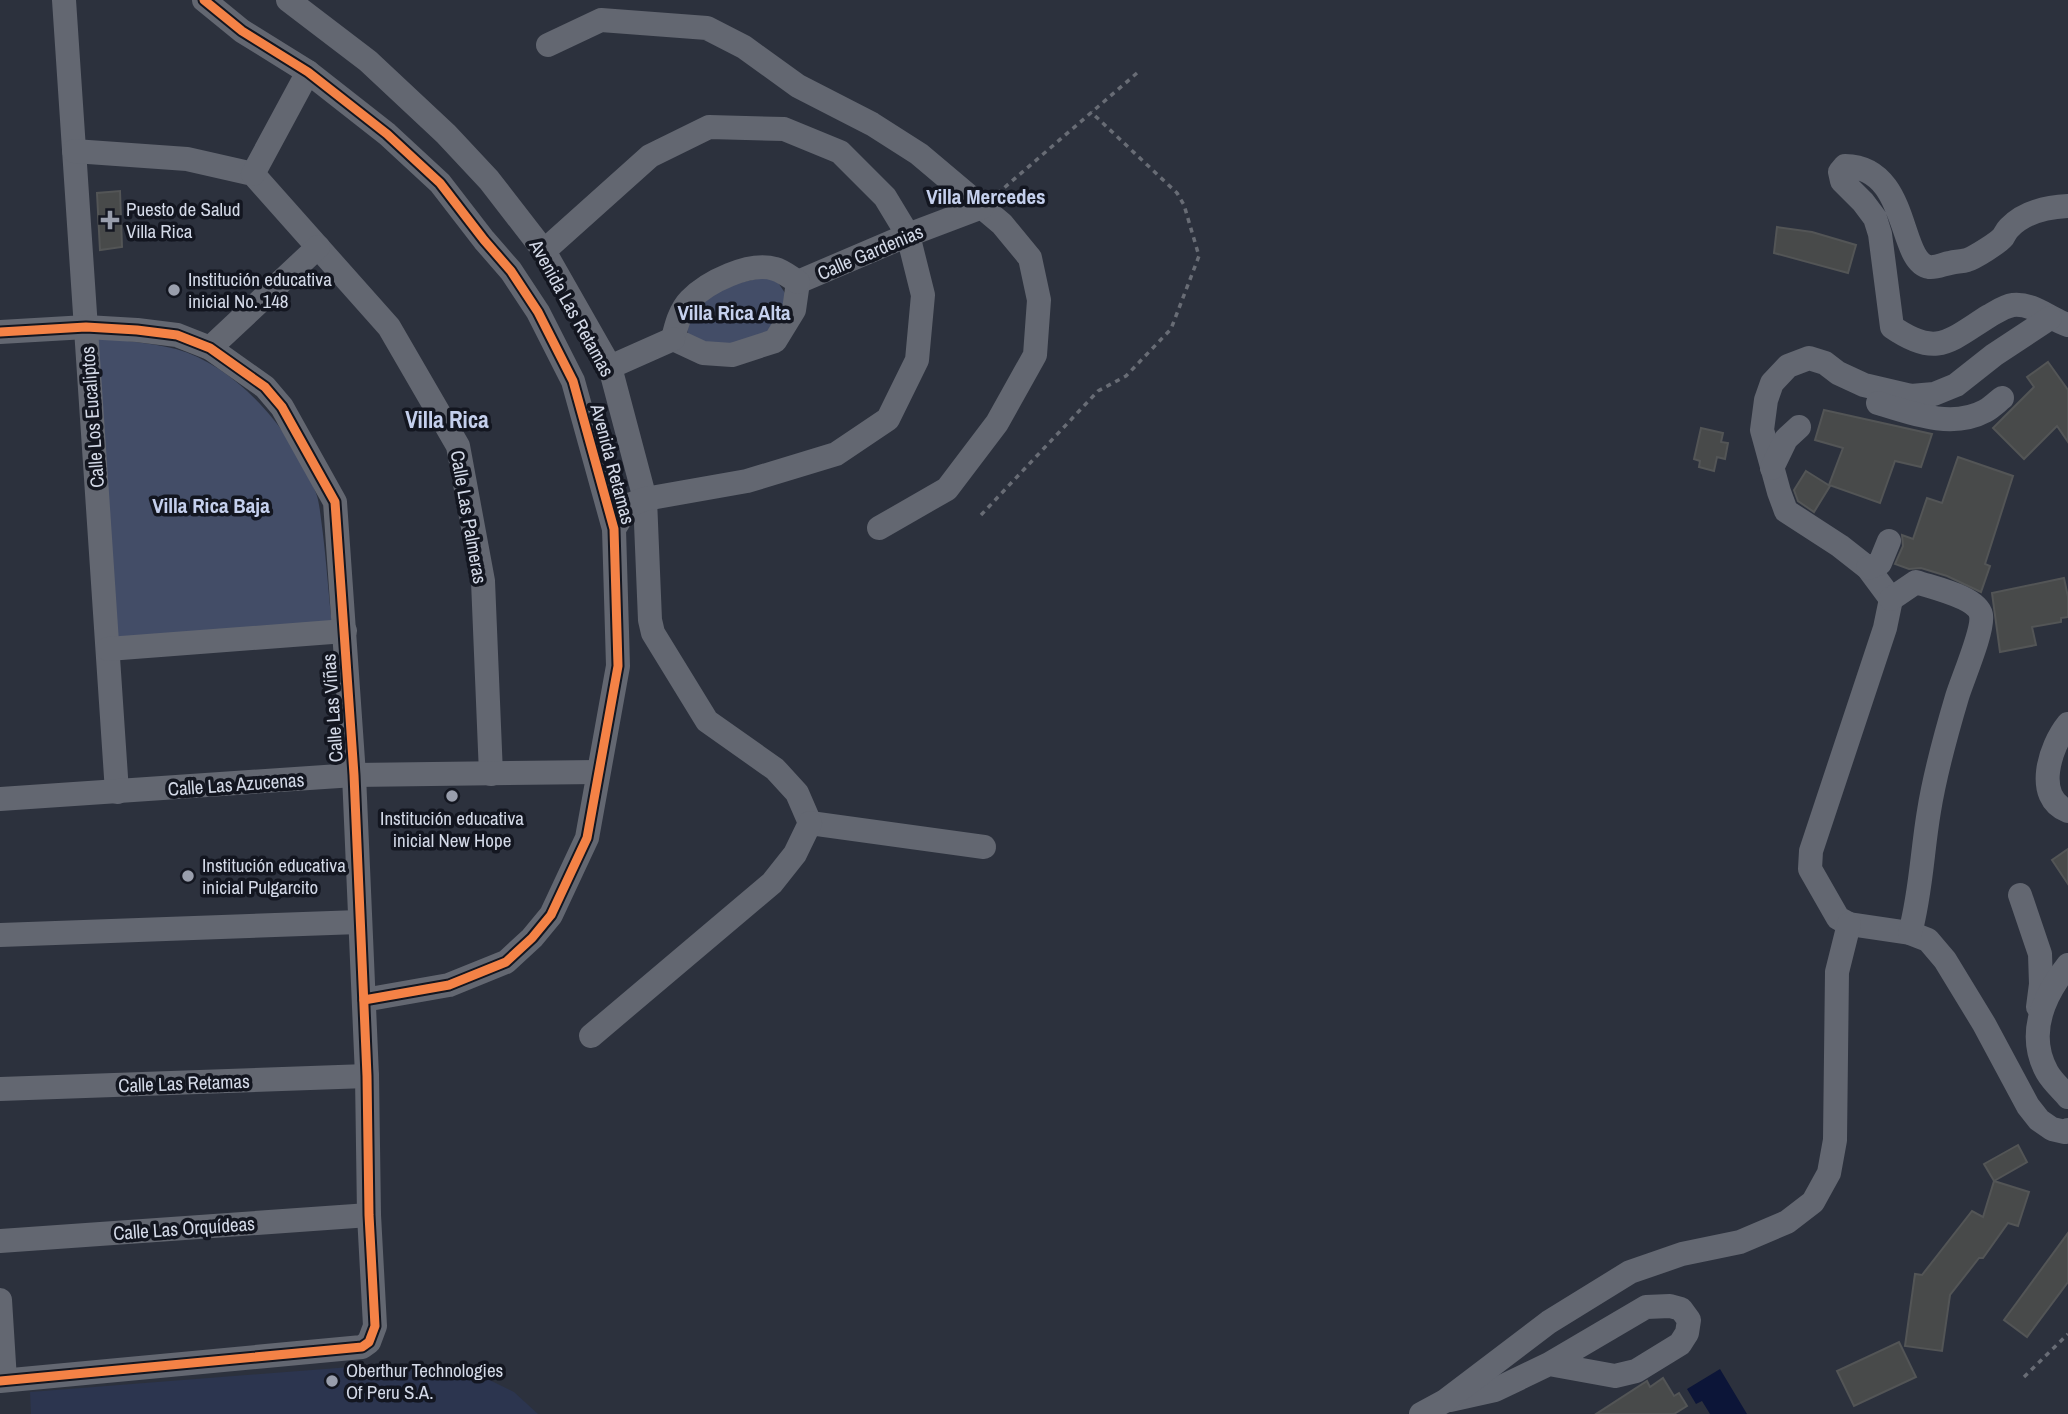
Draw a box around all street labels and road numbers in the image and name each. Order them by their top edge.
street label: Calle Gardenias [813,218,927,286]
street label: Avenida Las Retamas [523,234,621,381]
street label: Calle Los Eucaliptos [74,345,110,489]
street label: Avenida Retamas [584,400,642,527]
street label: Calle Las Palmeras [444,448,494,586]
street label: Calle Las Viñas [315,653,349,763]
street label: Calle Las Azucenas [167,766,305,802]
street label: Calle Las Retamas [118,1068,250,1098]
street label: Calle Las Orquídeas [112,1210,256,1246]

